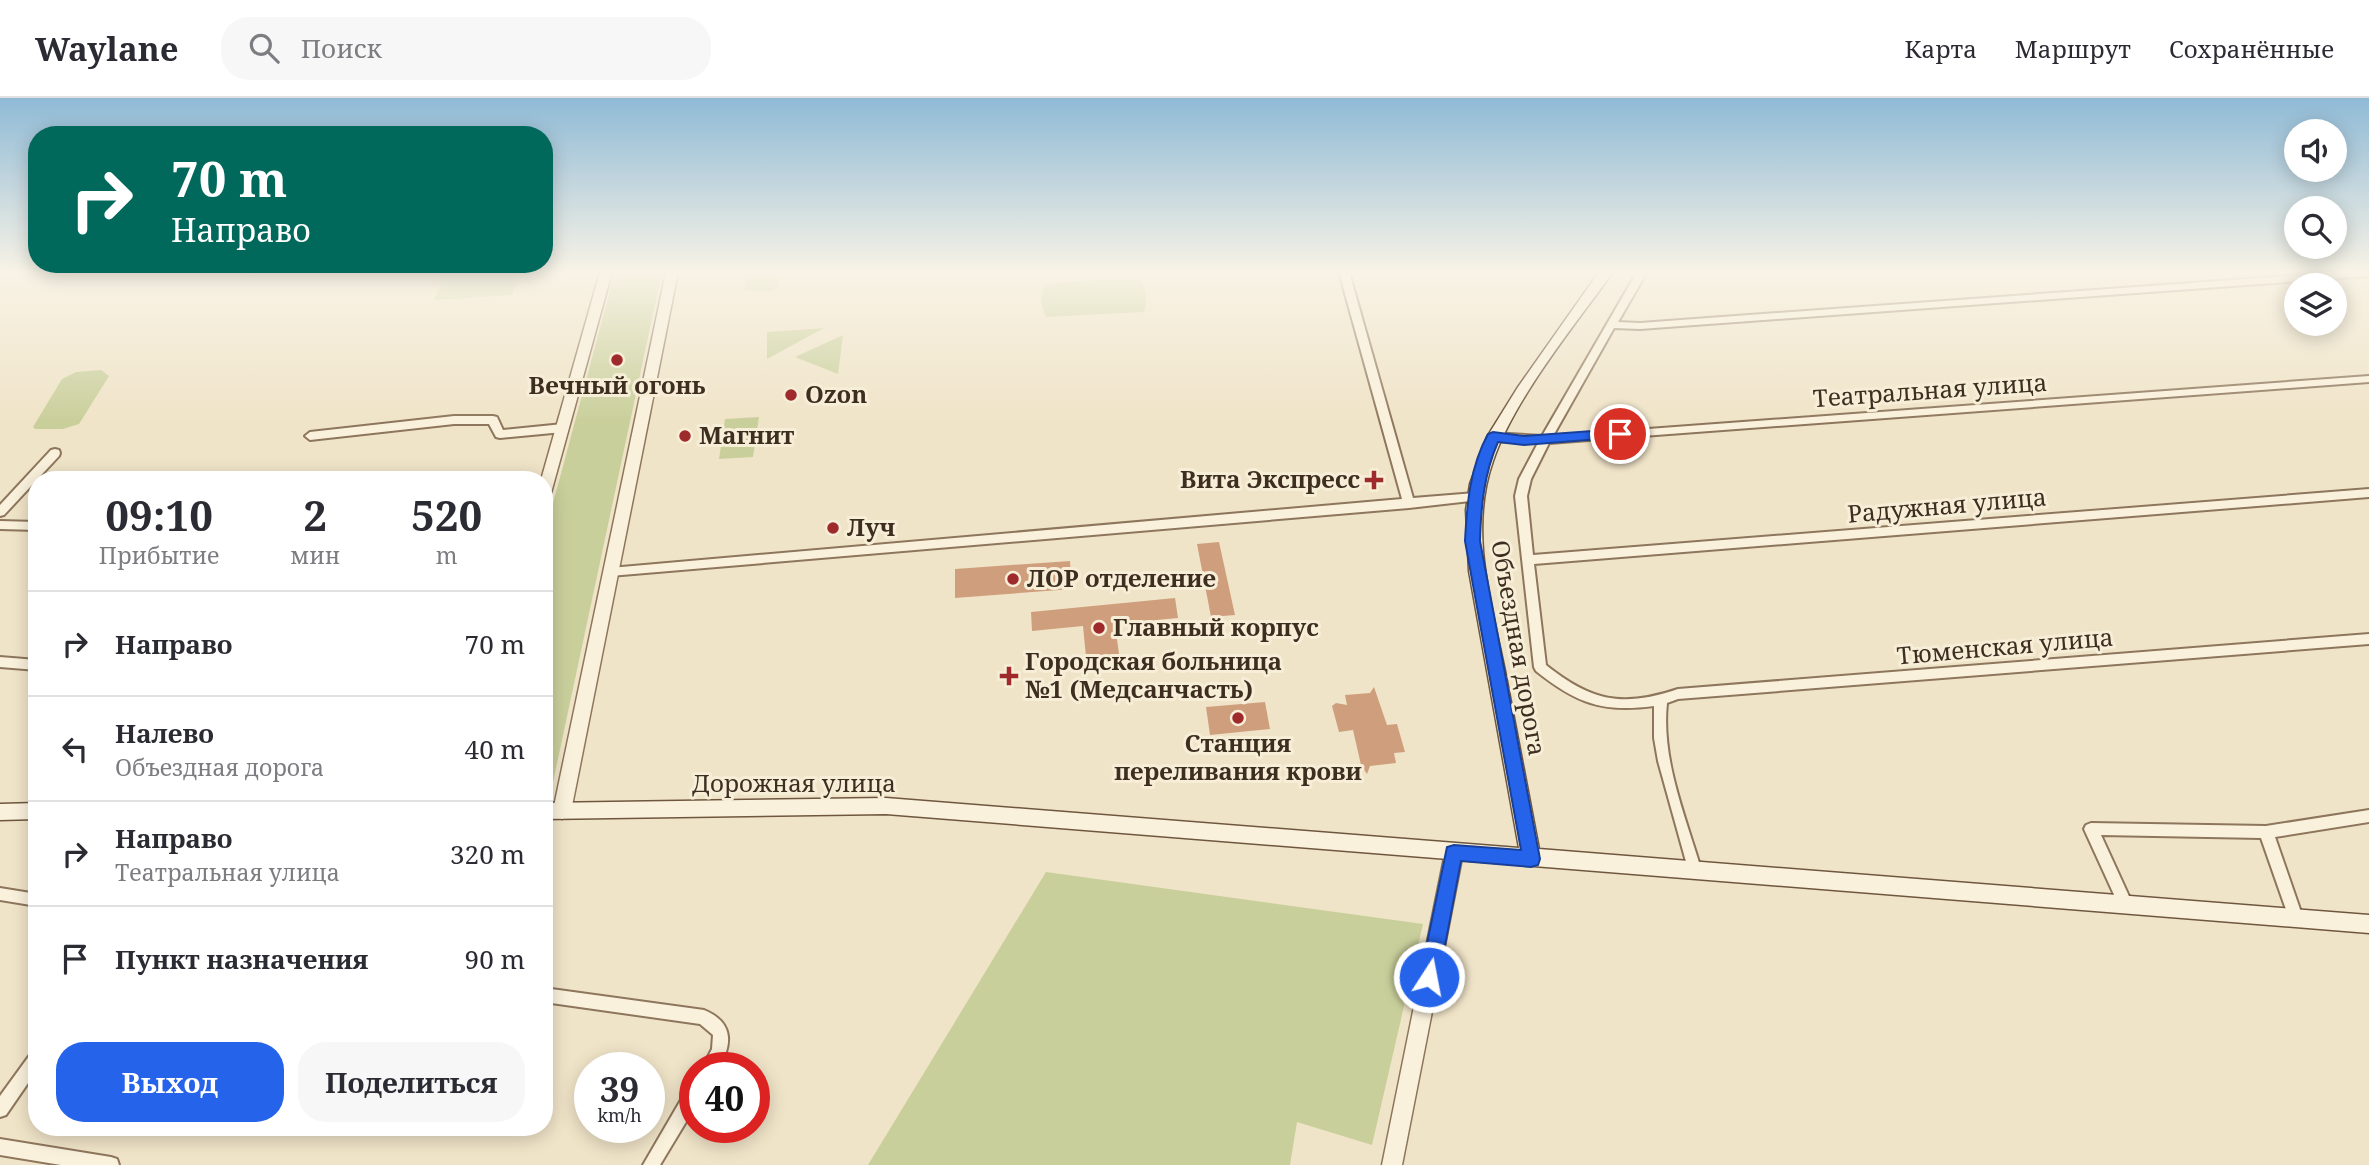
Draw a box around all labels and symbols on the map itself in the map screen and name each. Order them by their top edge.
marker: Вечный огонь [609,352,625,368]
street label: Театральная улица [1812,365,2048,414]
place label: Вечный огонь [529,368,706,401]
place label: Ozon [805,377,867,410]
marker: Ozon [783,387,799,403]
pin [1590,404,1650,464]
place label: Магнит [699,418,794,451]
marker: Магнит [677,428,693,444]
place label: Вита Экспресс [1180,462,1360,495]
marker: Вита Экспресс [1366,472,1382,488]
street label: Радужная улица [1846,479,2048,530]
place label: Луч [847,510,896,543]
marker: Луч [825,520,841,536]
street label: Объездная дорога [1484,537,1555,758]
place label: ЛОР отделение [1027,561,1216,594]
marker: ЛОР отделение [1005,571,1021,587]
place label: Главный корпус [1113,610,1319,643]
marker: Главный корпус [1091,620,1107,636]
street label: Тюменская улица [1895,620,2115,671]
place label: Городская больница №1 (Медсанчасть) [1025,644,1282,705]
marker: Городская больница №1 (Медсанчасть) [999,666,1019,686]
marker: Станция переливания крови [1230,710,1246,726]
place label: Станция переливания крови [1114,726,1362,787]
street label: Дорожная улица [692,766,896,799]
position arrow [1392,940,1466,1014]
speed limit sign: 40 [679,1052,770,1143]

